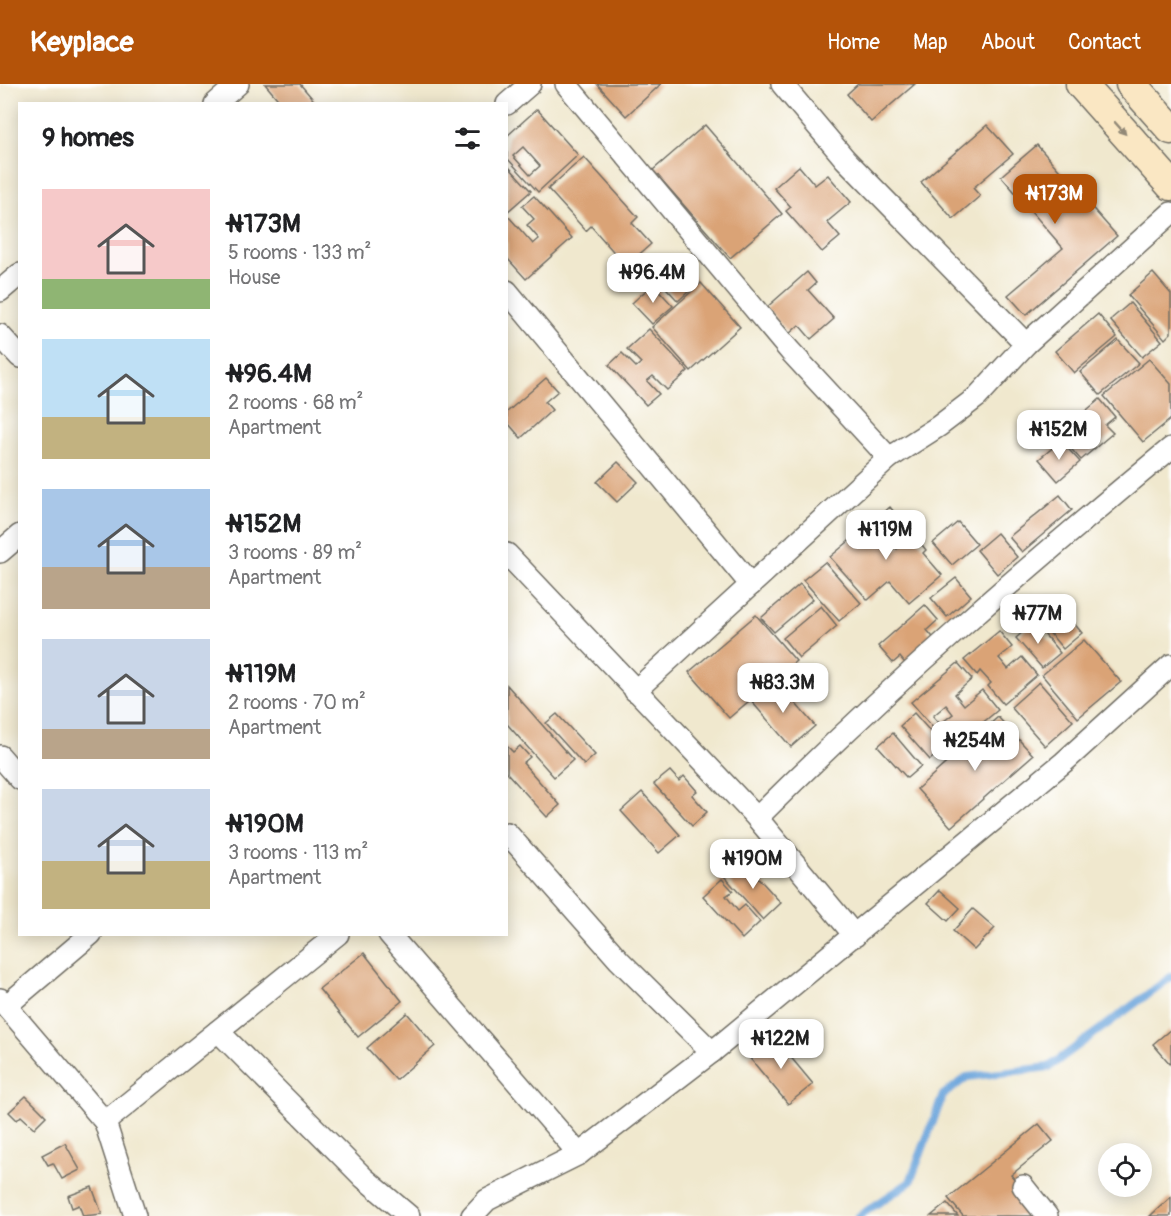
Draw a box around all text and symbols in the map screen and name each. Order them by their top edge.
text: Keyplace [30,25,134,60]
text: Home [827,29,880,56]
text: Map [913,29,948,56]
text: About [981,29,1035,56]
text: Contact [1068,29,1141,56]
one-way arrow [1113,120,1127,135]
text: 9 homes [42,122,134,154]
icon: filters [451,122,484,155]
pin: ₦173M [1013,174,1097,225]
text: ₦173M [1027,181,1083,206]
text: ₦173M [228,208,301,240]
icon: home [90,213,162,285]
text: 5 rooms · 133 m² [228,240,371,265]
pin: ₦96.4M [604,253,702,304]
text: ₦96.4M [621,260,685,285]
text: House [228,265,280,290]
text: ₦96.4M [228,358,312,390]
icon: home [90,363,162,435]
text: 2 rooms · 68 m² [228,390,363,415]
pin: ₦152M [1017,410,1101,461]
text: Apartment [228,415,321,440]
text: ₦152M [1031,417,1087,442]
text: ₦152M [228,508,301,540]
pin: ₦119M [844,510,928,561]
icon: home [90,513,162,585]
text: ₦119M [860,517,912,542]
text: 3 rooms · 89 m² [228,540,362,565]
text: Apartment [228,565,321,590]
pin: ₦77M [1002,594,1074,645]
text: ₦77M [1014,601,1062,626]
text: ₦119M [228,658,296,690]
icon: home [90,663,162,735]
pin: ₦83.3M [734,663,832,714]
text: ₦83.3M [751,670,815,695]
text: 2 rooms · 70 m² [228,690,366,715]
text: Apartment [228,715,321,740]
pin: ₦254M [933,721,1017,772]
text: ₦254M [945,728,1005,753]
text: ₦190M [228,808,304,840]
icon: home [90,813,162,885]
pin: ₦190M [711,839,795,890]
text: 3 rooms · 113 m² [228,840,368,865]
text: ₦190M [724,846,782,871]
text: Apartment [228,865,321,890]
pin: ₦122M [739,1019,823,1070]
text: ₦122M [753,1026,809,1051]
map controls [1098,1143,1152,1197]
button: locate [1098,1143,1152,1197]

